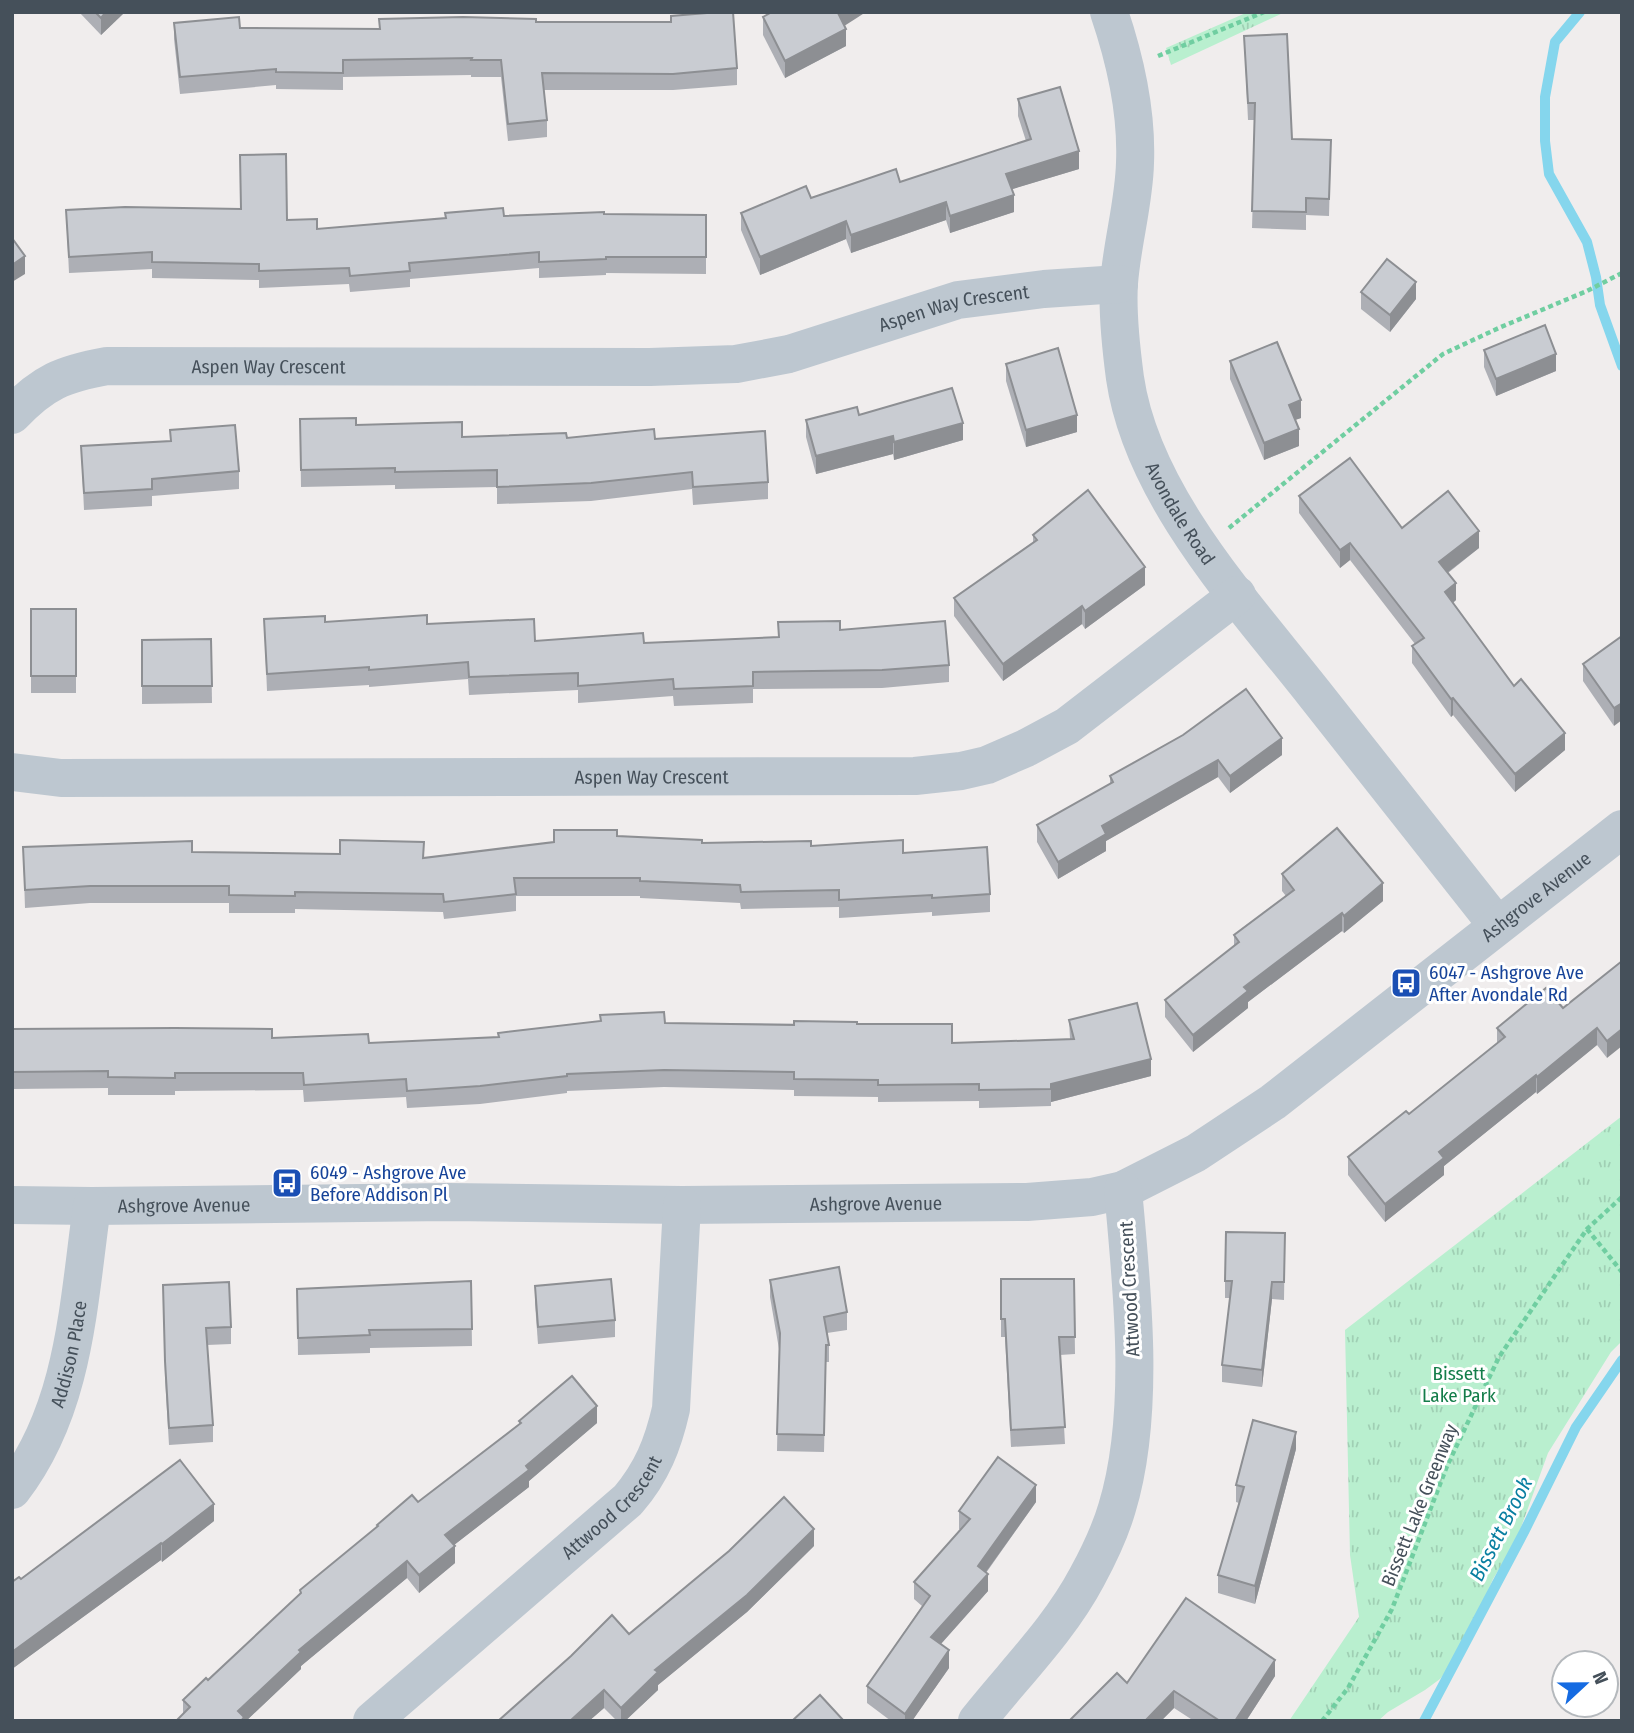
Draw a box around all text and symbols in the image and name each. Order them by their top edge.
street label: Aspen Way Crescent [876,280,1031,337]
street label: Aspen Way Crescent [191,355,346,378]
street label: Avondale Road [1140,459,1220,569]
street label: Aspen Way Crescent [575,765,730,789]
street label: Ashgrove Avenue [1477,847,1595,947]
place label: 6047 - Ashgrove Ave After Avondale Rd [1429,961,1584,1006]
bus stop icon: 6047 - Ashgrove Ave After Avondale Rd [1389,966,1423,1000]
place label: 6049 - Ashgrove Ave Before Addison Pl [310,1161,466,1206]
bus stop icon: 6049 - Ashgrove Ave Before Addison Pl [270,1166,304,1200]
street label: Ashgrove Avenue [810,1192,942,1216]
street label: Ashgrove Avenue [118,1193,250,1218]
street label: Attwood Crescent [1114,1220,1145,1357]
street label: Addison Place [46,1299,92,1411]
park label: Bissett Lake Park [1422,1362,1496,1407]
street label: Bissett Lake Greenway [1376,1420,1463,1590]
street label: Attwood Crescent [557,1451,667,1564]
water label: Bissett Brook [1464,1473,1538,1585]
north arrow [1550,1649,1620,1719]
text: N [1588,1668,1613,1687]

